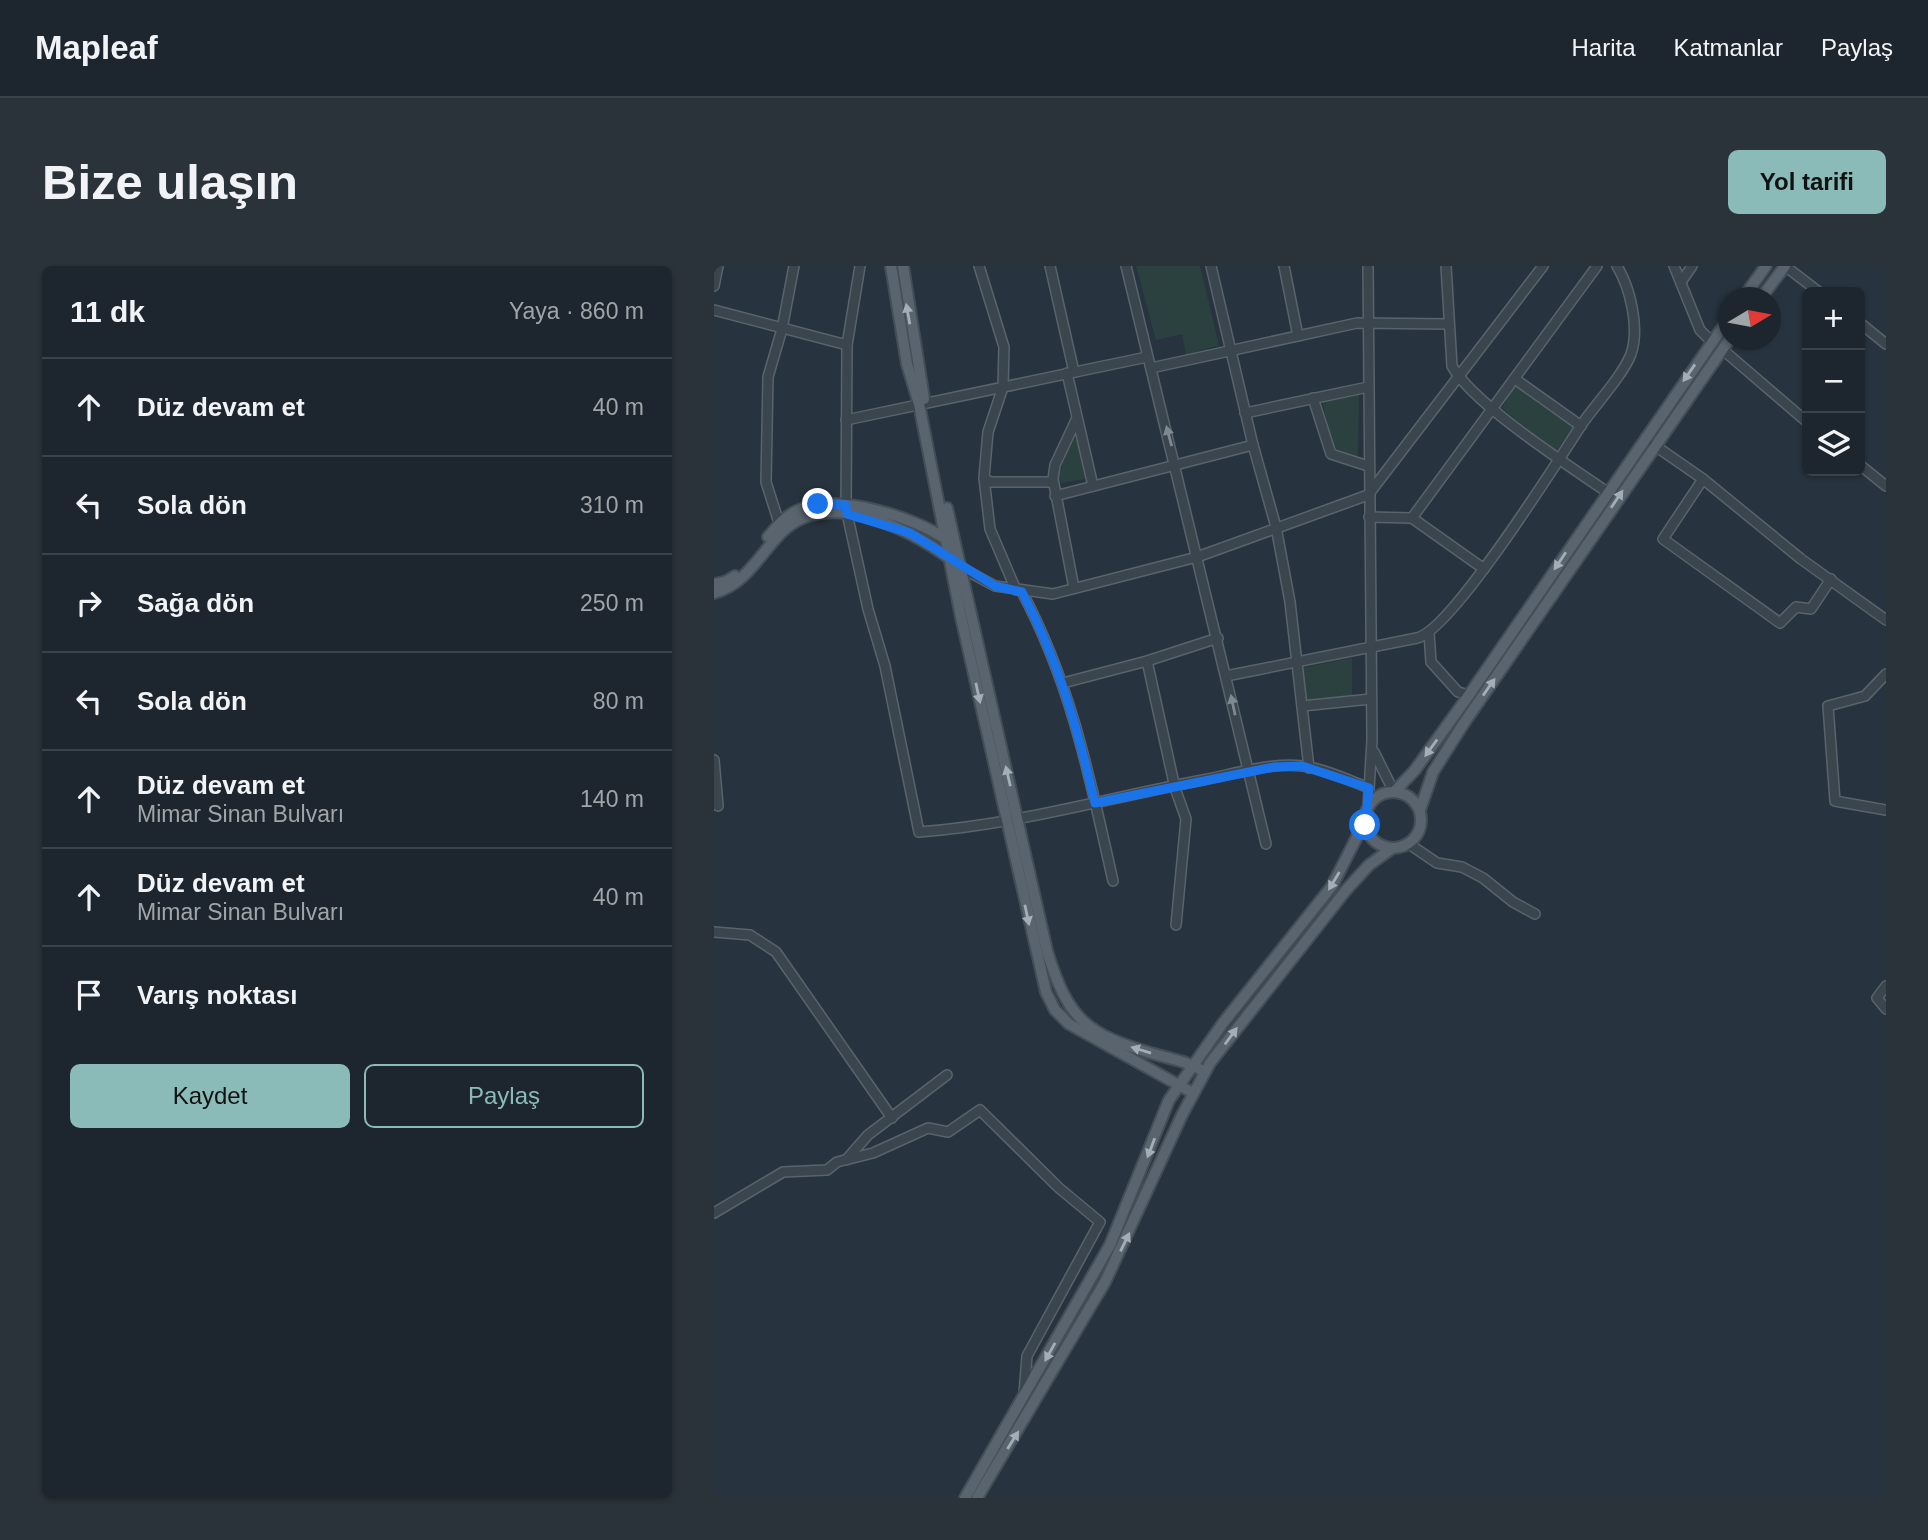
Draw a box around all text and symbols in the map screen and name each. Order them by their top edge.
text: Mapleaf [35,29,158,66]
text: Harita [1572,34,1636,61]
text: Katmanlar [1674,34,1783,61]
text: Paylaş [1821,34,1893,61]
button: Yol tarifi [1728,150,1886,214]
text: Bize ulaşın [42,155,298,209]
north arrow [1718,287,1781,350]
map controls [1802,287,1865,476]
button: + [1802,287,1865,350]
text: 11 dk [70,295,145,328]
text: Yaya · 860 m [509,298,644,324]
one-way arrow [902,303,913,325]
button: − [1802,350,1865,413]
one-way arrow [1682,364,1696,382]
icon: ahead [70,388,108,426]
text: Düz devam et [137,392,305,422]
text: 40 m [593,394,644,420]
button: layers [1802,413,1865,476]
one-way arrow [1163,425,1174,447]
icon: left [70,486,108,524]
route end [802,488,833,519]
text: Sola dön [137,490,247,520]
one-way arrow [1610,490,1624,508]
text: 310 m [580,492,644,518]
one-way arrow [1554,551,1567,571]
icon: right [70,584,108,622]
text: Sağa dön [137,588,254,618]
text: 250 m [580,590,644,616]
one-way arrow [1482,678,1496,696]
icon: left [70,682,108,720]
one-way arrow [972,682,983,704]
text: Sola dön [137,686,247,716]
text: 80 m [593,688,644,714]
one-way arrow [1227,694,1238,716]
one-way arrow [1424,739,1438,757]
one-way arrow [1003,765,1014,787]
text: Düz devam et [137,770,305,800]
icon: ahead [70,780,108,818]
text: 140 m [580,786,644,812]
text: Mimar Sinan Bulvarı [137,801,344,827]
route start [1349,809,1380,840]
text: Düz devam et [137,868,305,898]
one-way arrow [1328,872,1340,891]
icon: ahead [70,878,108,916]
text: 40 m [593,884,644,910]
text: Mimar Sinan Bulvarı [137,899,344,925]
one-way arrow [1021,904,1032,926]
icon: arrive [70,976,108,1014]
text: Varış noktası [137,980,297,1010]
one-way arrow [1223,1027,1237,1045]
one-way arrow [1131,1045,1152,1055]
button: Kaydet [70,1064,350,1128]
button: Paylaş [364,1064,644,1128]
one-way arrow [1146,1138,1157,1159]
one-way arrow [1119,1232,1130,1252]
one-way arrow [1045,1342,1056,1362]
one-way arrow [1007,1430,1020,1450]

